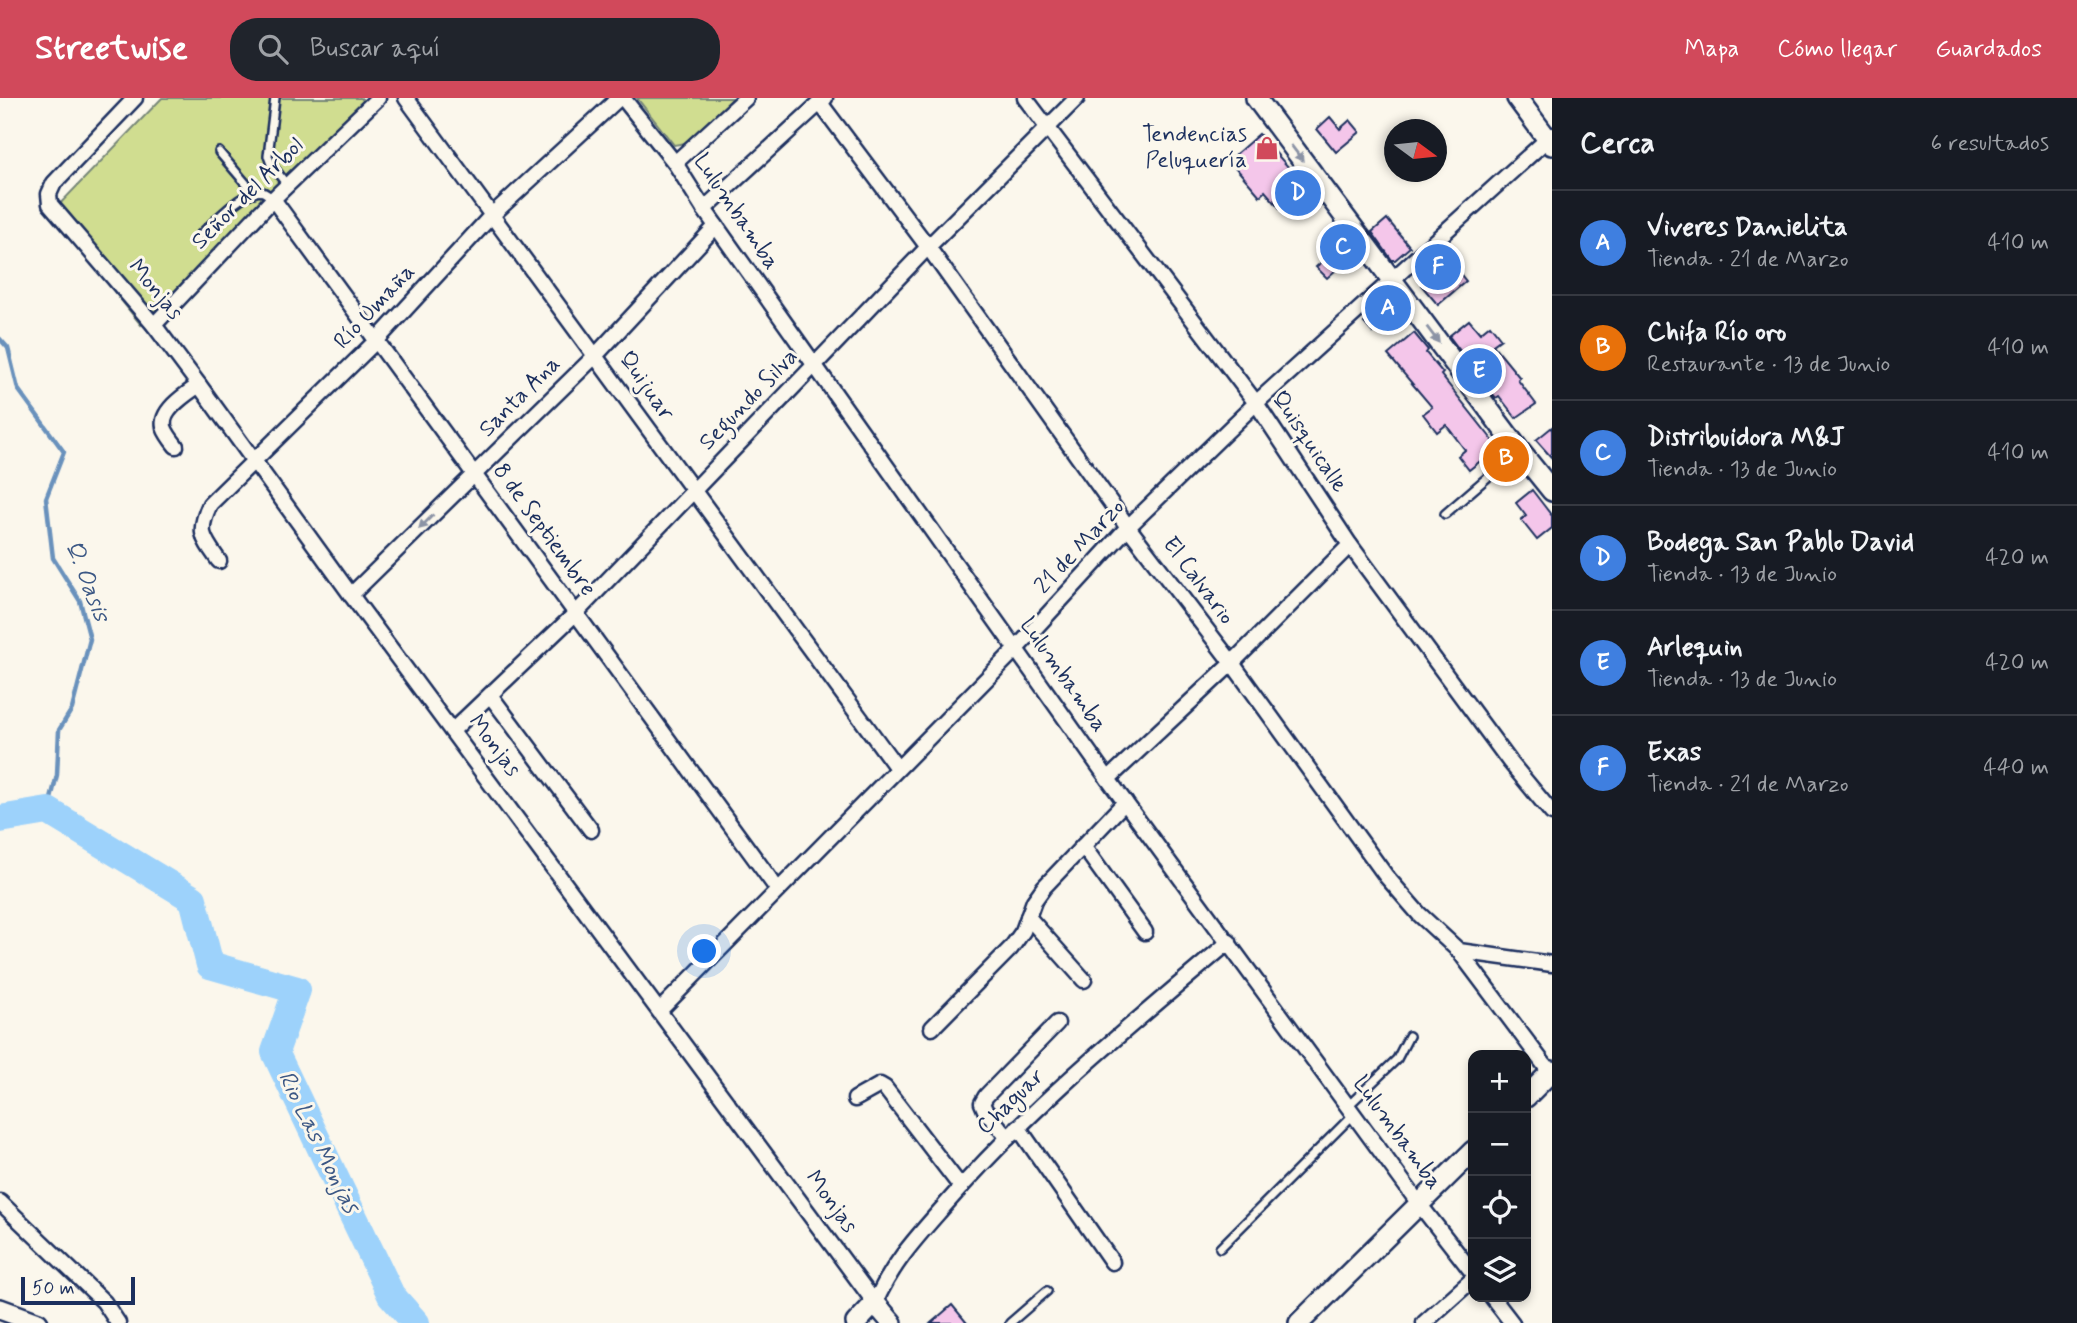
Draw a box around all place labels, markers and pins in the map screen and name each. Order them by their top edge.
place label: Tendencias Peluquería [1142,120,1247,176]
shop icon: Tendencias Peluquería [1253,134,1281,162]
pin: D [1275,167,1321,219]
pin: C [1320,221,1366,273]
pin: F [1415,241,1461,293]
pin: A [1365,282,1411,334]
pin: E [1456,345,1502,397]
pin: B [1483,433,1529,485]

